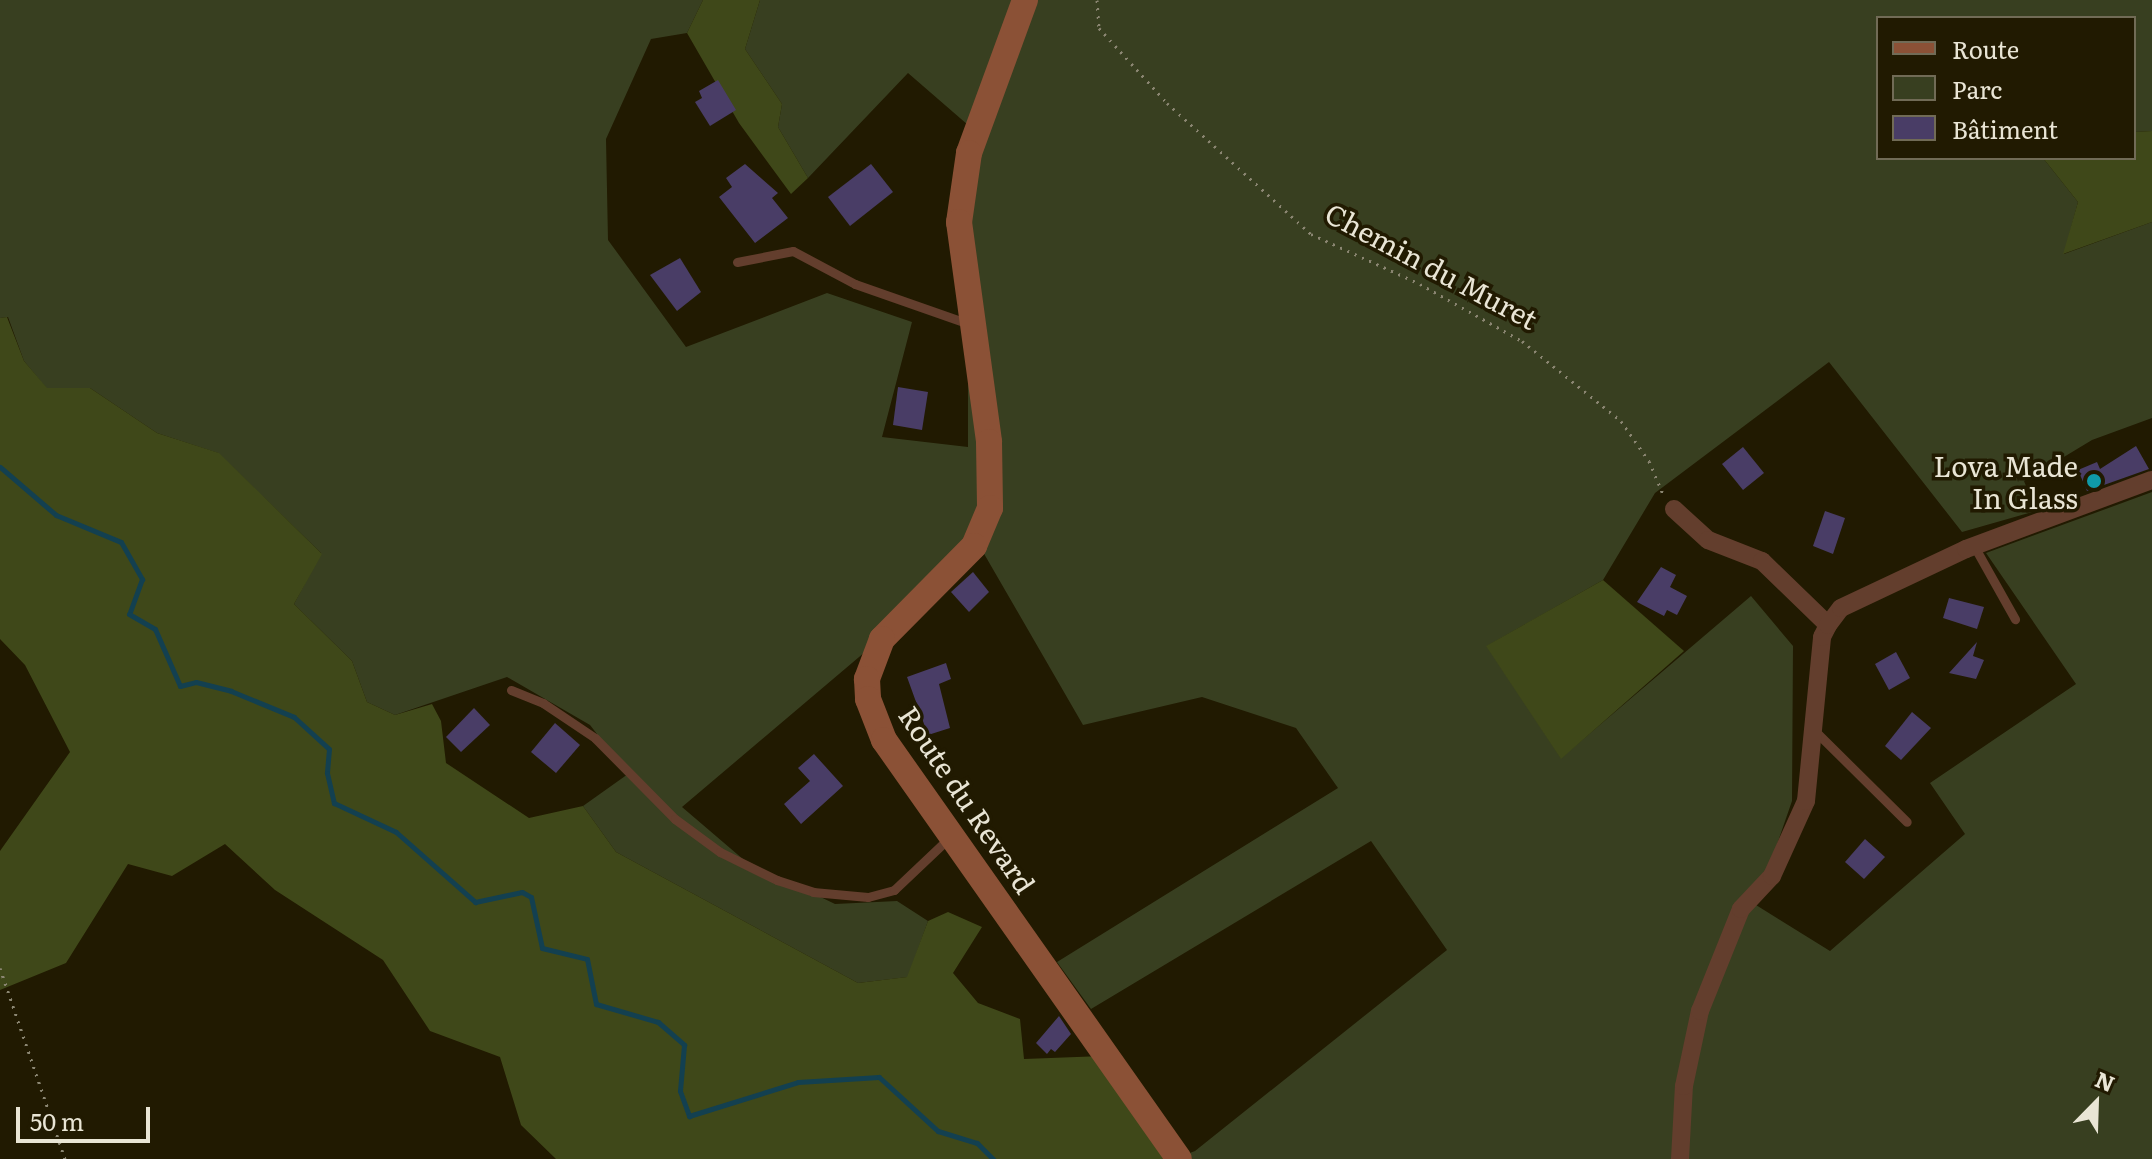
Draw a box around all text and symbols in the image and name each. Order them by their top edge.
legend [1876,16,2136,160]
text: Route [1952,31,2019,66]
text: Parc [1952,71,2002,106]
text: Bâtiment [1952,111,2058,146]
street label: Chemin du Muret [1320,195,1544,335]
place label: Lova Made In Glass [1933,448,2078,514]
marker: Lova Made In Glass [2085,472,2103,490]
street label: Route du Revard [893,699,1043,899]
text: N [2091,1062,2121,1099]
north arrow [2056,1063,2136,1143]
scale bar [20,1091,154,1141]
text: 50 m [30,1103,84,1138]

